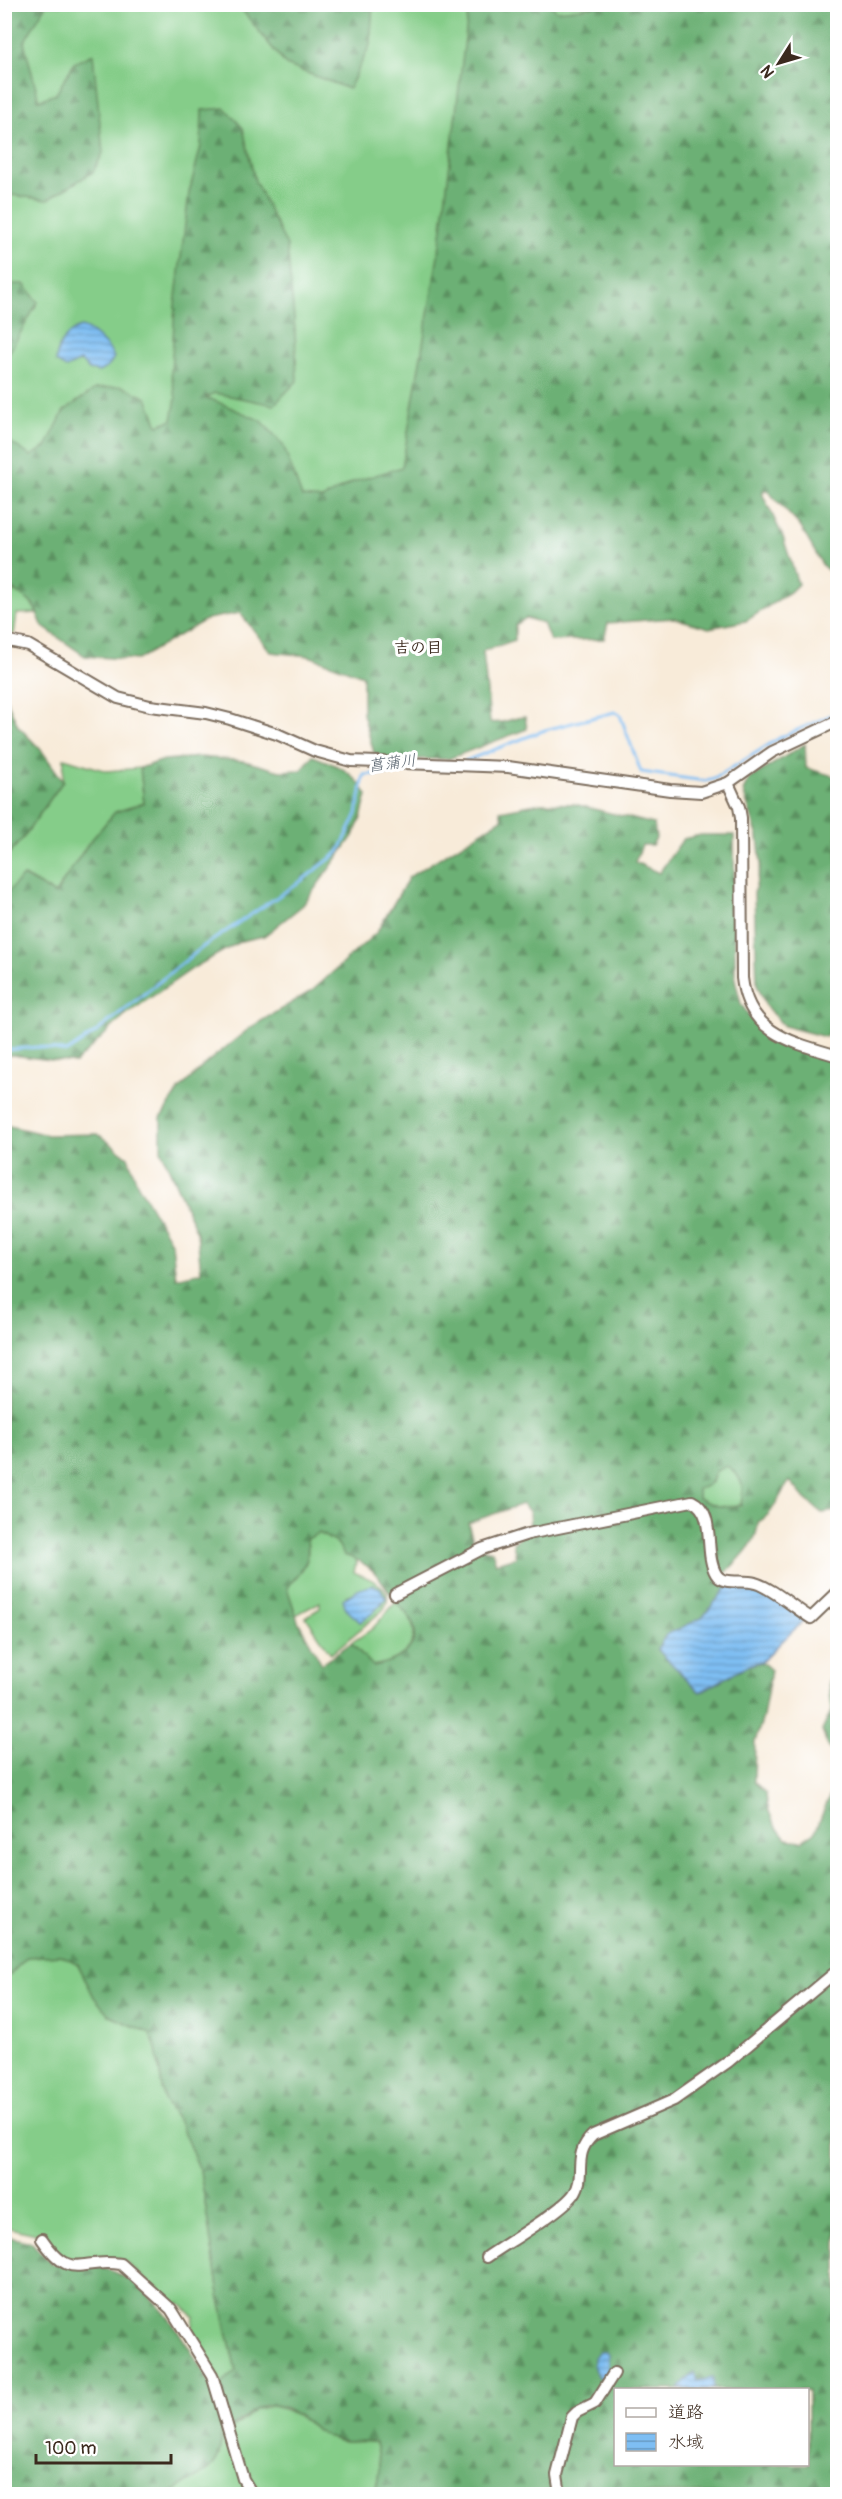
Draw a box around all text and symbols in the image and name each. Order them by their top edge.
north arrow [749,33,809,93]
text: N [756,61,779,82]
district label: 吉の目 [394,638,442,658]
water label: 菖蒲川 [367,750,417,776]
legend [614,2388,809,2466]
text: 道路 [668,2401,704,2424]
scale bar [36,2427,171,2465]
text: 水域 [668,2431,704,2454]
text: 100 m [45,2437,97,2460]

